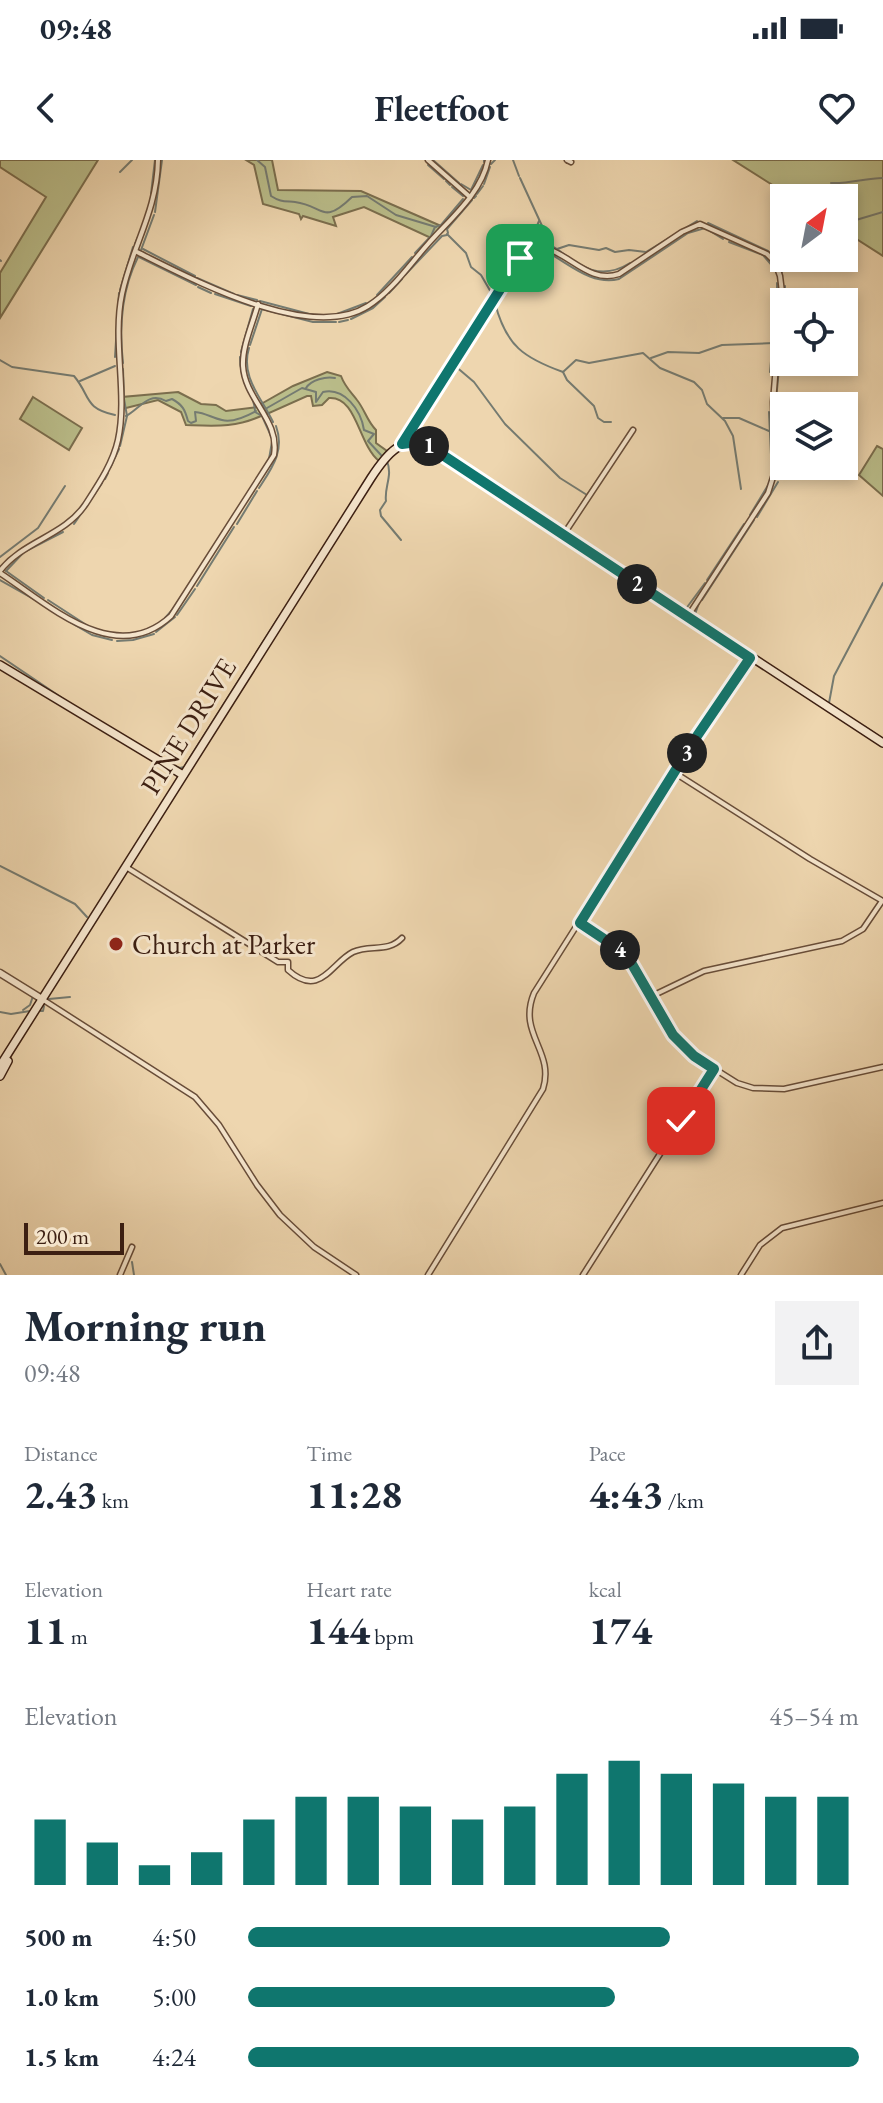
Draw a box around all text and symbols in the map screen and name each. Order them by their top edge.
text: 09:48 [40,9,112,48]
text: Fleetfoot [374,85,509,132]
icon: back [24,86,68,130]
icon: heart [815,86,859,130]
north arrow [770,184,858,272]
map controls [770,184,858,480]
pin [486,224,554,292]
icon: arrive [498,236,542,280]
button: locate [770,288,858,376]
button: layers [770,392,858,480]
pin: 1 [409,426,449,466]
text: 1 [423,431,435,460]
pin: 2 [617,564,657,604]
text: 2 [631,569,643,598]
street label: PINE DRIVE [132,651,244,801]
pin: 3 [667,733,707,773]
text: 3 [681,738,693,767]
place label: Church at Parker [132,926,316,962]
pin: 4 [600,930,640,970]
marker: Church at Parker [107,935,125,953]
text: 4 [614,935,626,964]
pin [647,1087,715,1155]
icon: check [659,1099,703,1143]
scale bar [24,1219,124,1255]
text: 200 m [36,1222,89,1251]
text: Morning run [24,1297,266,1354]
button: share [775,1301,859,1385]
text: 09:48 [24,1356,80,1390]
text: Distance [24,1439,97,1468]
text: Time [306,1439,352,1468]
text: Pace [589,1439,626,1468]
text: 2.43 [24,1468,97,1520]
text: 11:28 [306,1468,402,1520]
text: 4:43 [589,1468,663,1520]
text: km [97,1486,129,1515]
text: /km [663,1486,704,1515]
text: Elevation [24,1575,103,1604]
text: Heart rate [306,1575,392,1604]
text: kcal [589,1575,622,1604]
text: 11 [24,1604,66,1656]
text: 144 [306,1604,370,1656]
text: 174 [589,1604,652,1656]
text: m [66,1622,88,1651]
text: bpm [370,1622,414,1651]
text: Elevation [24,1699,118,1733]
text: 45–54 m [769,1699,859,1733]
text: 500 m [24,1920,92,1954]
text: 4:50 [152,1920,196,1954]
text: 1.0 km [24,1980,99,2014]
text: 5:00 [152,1980,196,2014]
text: 1.5 km [24,2040,99,2074]
text: 4:24 [152,2040,196,2074]

